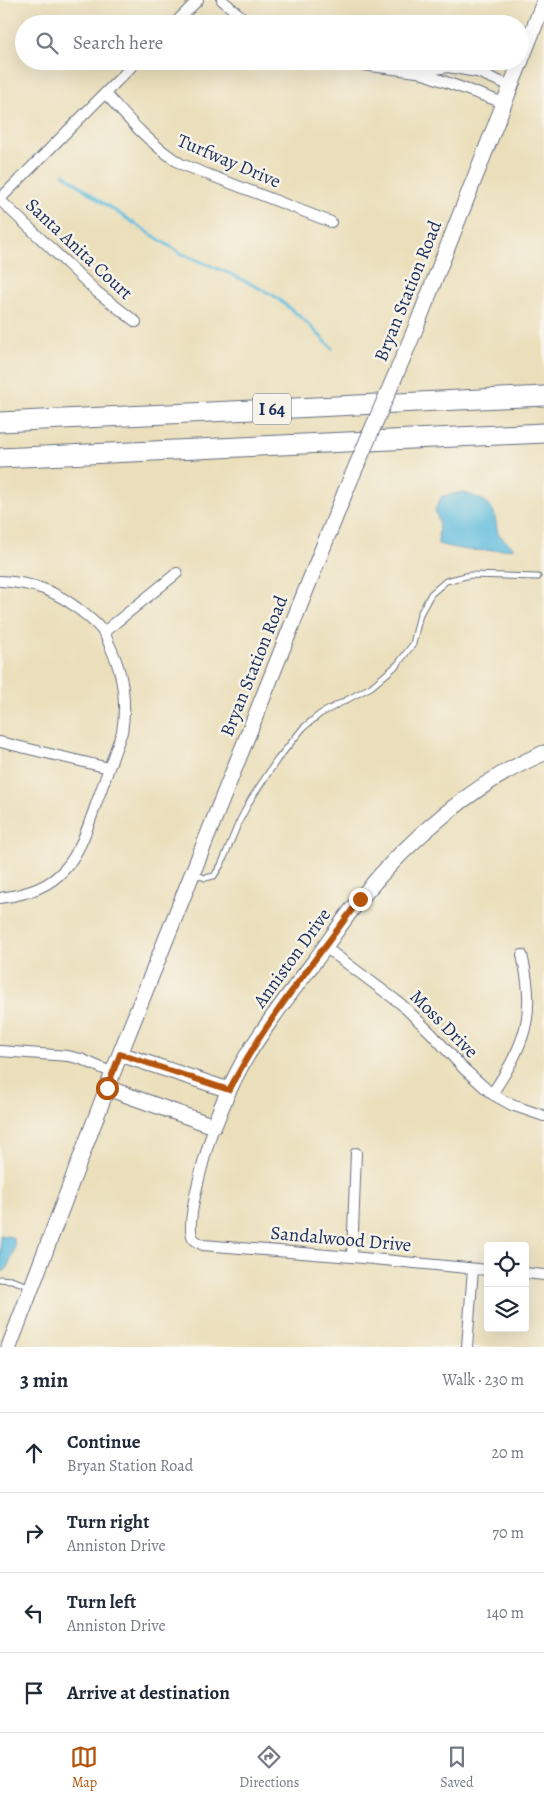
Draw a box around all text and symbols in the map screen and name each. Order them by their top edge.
search box [15,15,529,70]
icon: search [33,29,61,57]
text: Search here [73,30,163,56]
street label: Turfway Drive [173,128,285,194]
street label: Santa Anita Court [20,192,138,306]
street label: Bryan Station Road [368,216,448,365]
road number: I 64 [253,394,291,424]
street label: Bryan Station Road [214,591,294,740]
route end [349,888,372,911]
street label: Anniston Drive [246,903,337,1014]
street label: Moss Drive [404,984,484,1064]
route start [96,1077,119,1100]
street label: Sandalwood Drive [269,1220,413,1258]
map controls [484,1242,529,1332]
button: locate [484,1242,529,1287]
button: layers [484,1287,529,1332]
text: 3 min [20,1366,68,1394]
text: Walk · 230 m [442,1369,524,1391]
text: Continue [67,1429,141,1455]
icon: ahead [20,1439,48,1467]
text: 20 m [491,1442,524,1464]
text: Bryan Station Road [67,1455,193,1477]
text: Turn right [67,1509,149,1535]
icon: right [20,1519,48,1547]
text: 70 m [492,1522,524,1544]
text: Anniston Drive [67,1535,166,1557]
text: Turn left [67,1589,136,1615]
icon: left [20,1599,48,1627]
text: 140 m [486,1602,524,1624]
text: Anniston Drive [67,1615,166,1637]
icon: arrive [20,1679,48,1707]
text: Arrive at destination [67,1680,230,1706]
tab: Map [70,1743,98,1792]
tab: Directions [239,1743,299,1792]
tab: Saved [440,1743,474,1792]

